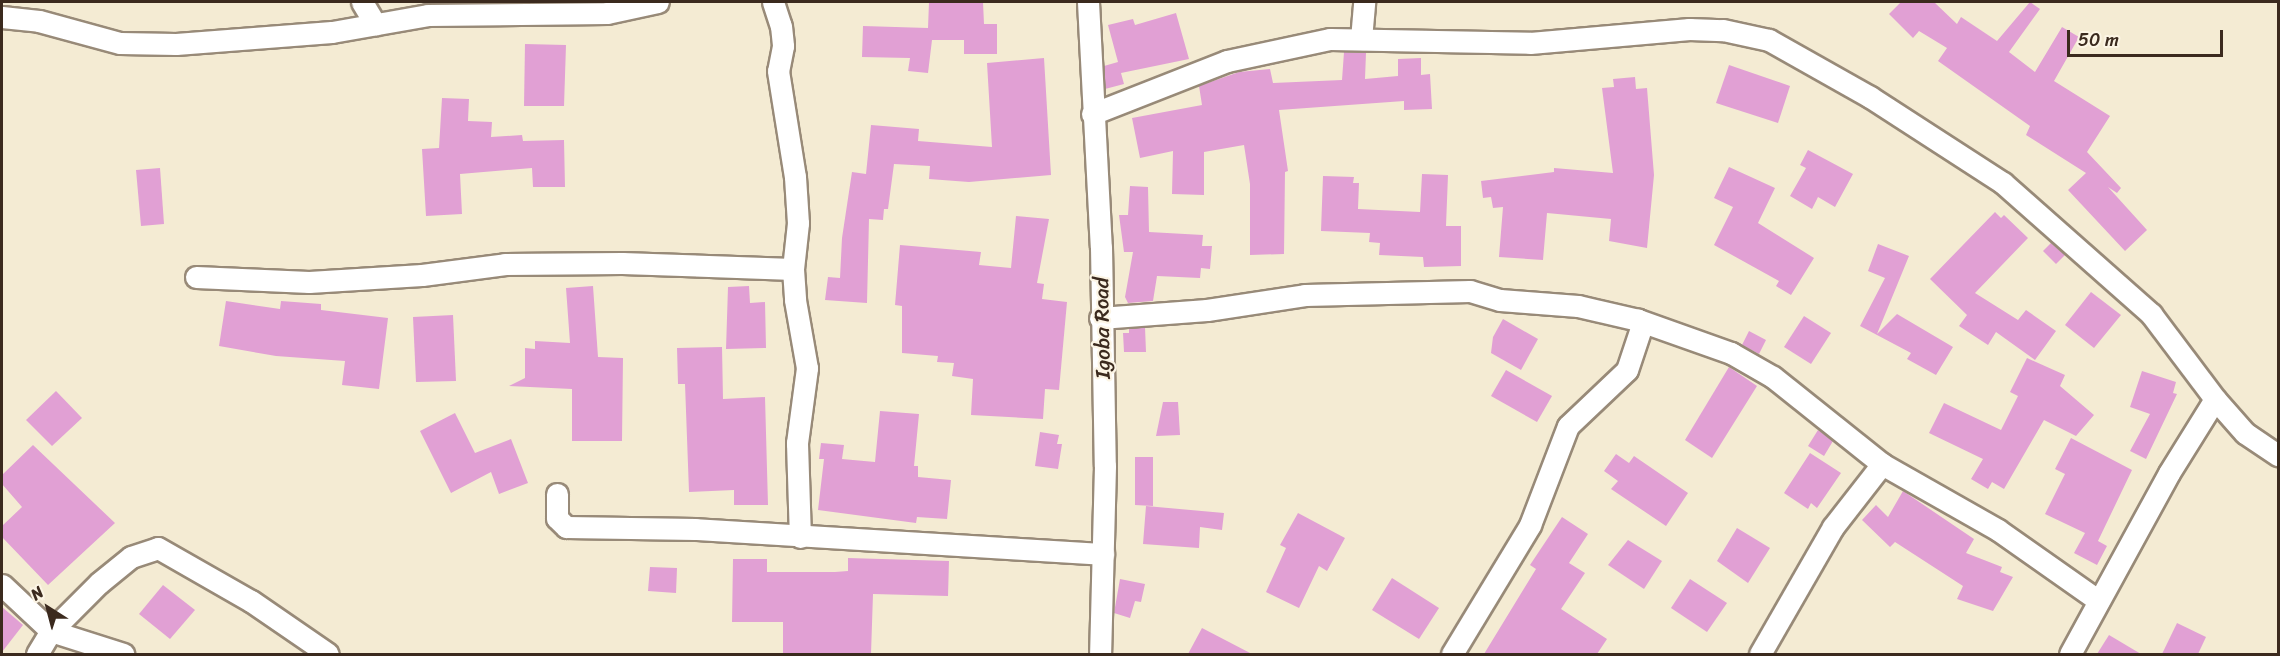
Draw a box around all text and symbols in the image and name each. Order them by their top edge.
scale bar [2070,18,2226,56]
text: 50 m [2078,24,2119,56]
street label: Igoba Road [1089,277,1115,379]
north arrow [18,578,78,638]
text: N [24,578,50,608]

